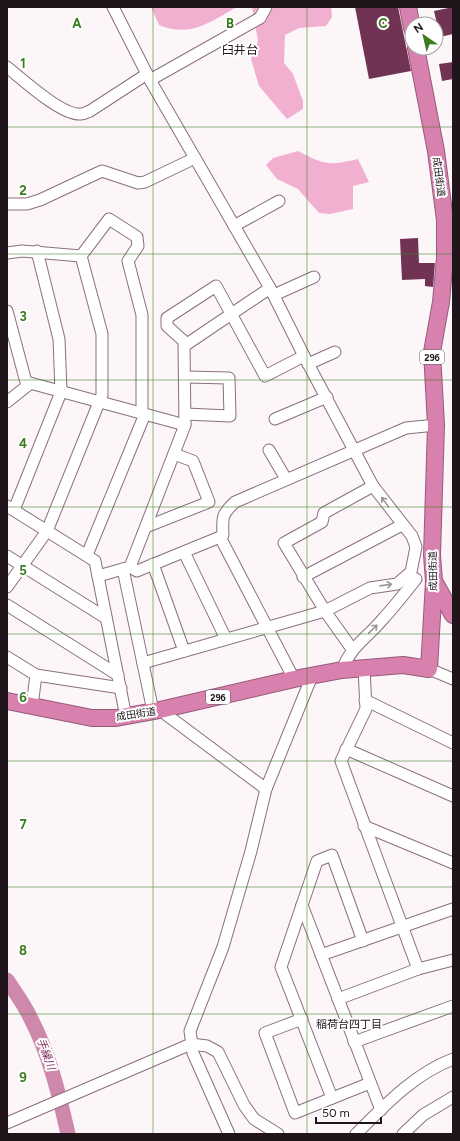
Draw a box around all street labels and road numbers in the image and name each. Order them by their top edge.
street label: 成田街道 [430,156,448,198]
road number: 296 [420,350,444,364]
street label: 成田街道 [426,551,440,591]
road number: 296 [206,690,230,704]
street label: 成田街道 [115,704,157,724]

